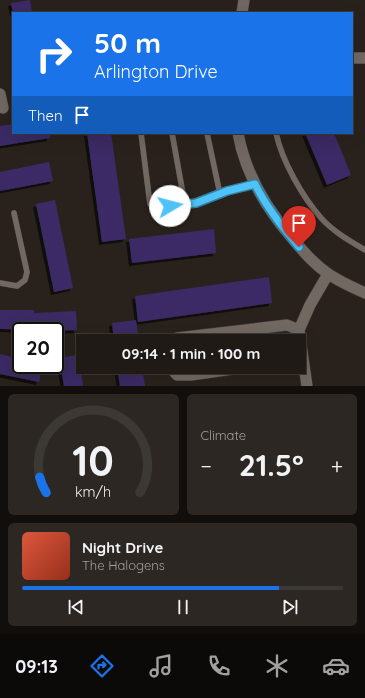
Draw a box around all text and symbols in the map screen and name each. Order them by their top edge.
text: 50 m [94,25,161,60]
icon: right [28,28,80,80]
text: Arlington Drive [94,60,218,83]
icon: arrive [71,104,93,126]
text: Then [28,106,63,125]
position arrow [149,185,191,227]
pin [282,206,316,247]
icon: arrive [288,212,310,234]
speed limit sign: 20 [12,322,64,374]
text: 09:14 · 1 min · 100 m [122,344,260,363]
text: Climate [201,427,246,443]
text: 10 [72,433,114,485]
text: 21.5° [239,446,304,484]
text: − [201,452,212,480]
text: + [331,452,343,480]
text: km/h [75,482,111,500]
text: Night Drive [82,538,163,557]
text: The Halogens [82,557,165,573]
icon: previous [65,596,87,618]
icon: pause [172,596,194,618]
icon: next [279,596,301,618]
icon: directions [88,652,116,680]
icon: music [147,652,175,680]
icon: phone [205,652,233,680]
icon: climate [263,652,291,680]
icon: car [322,652,350,680]
text: 09:13 [15,655,58,678]

